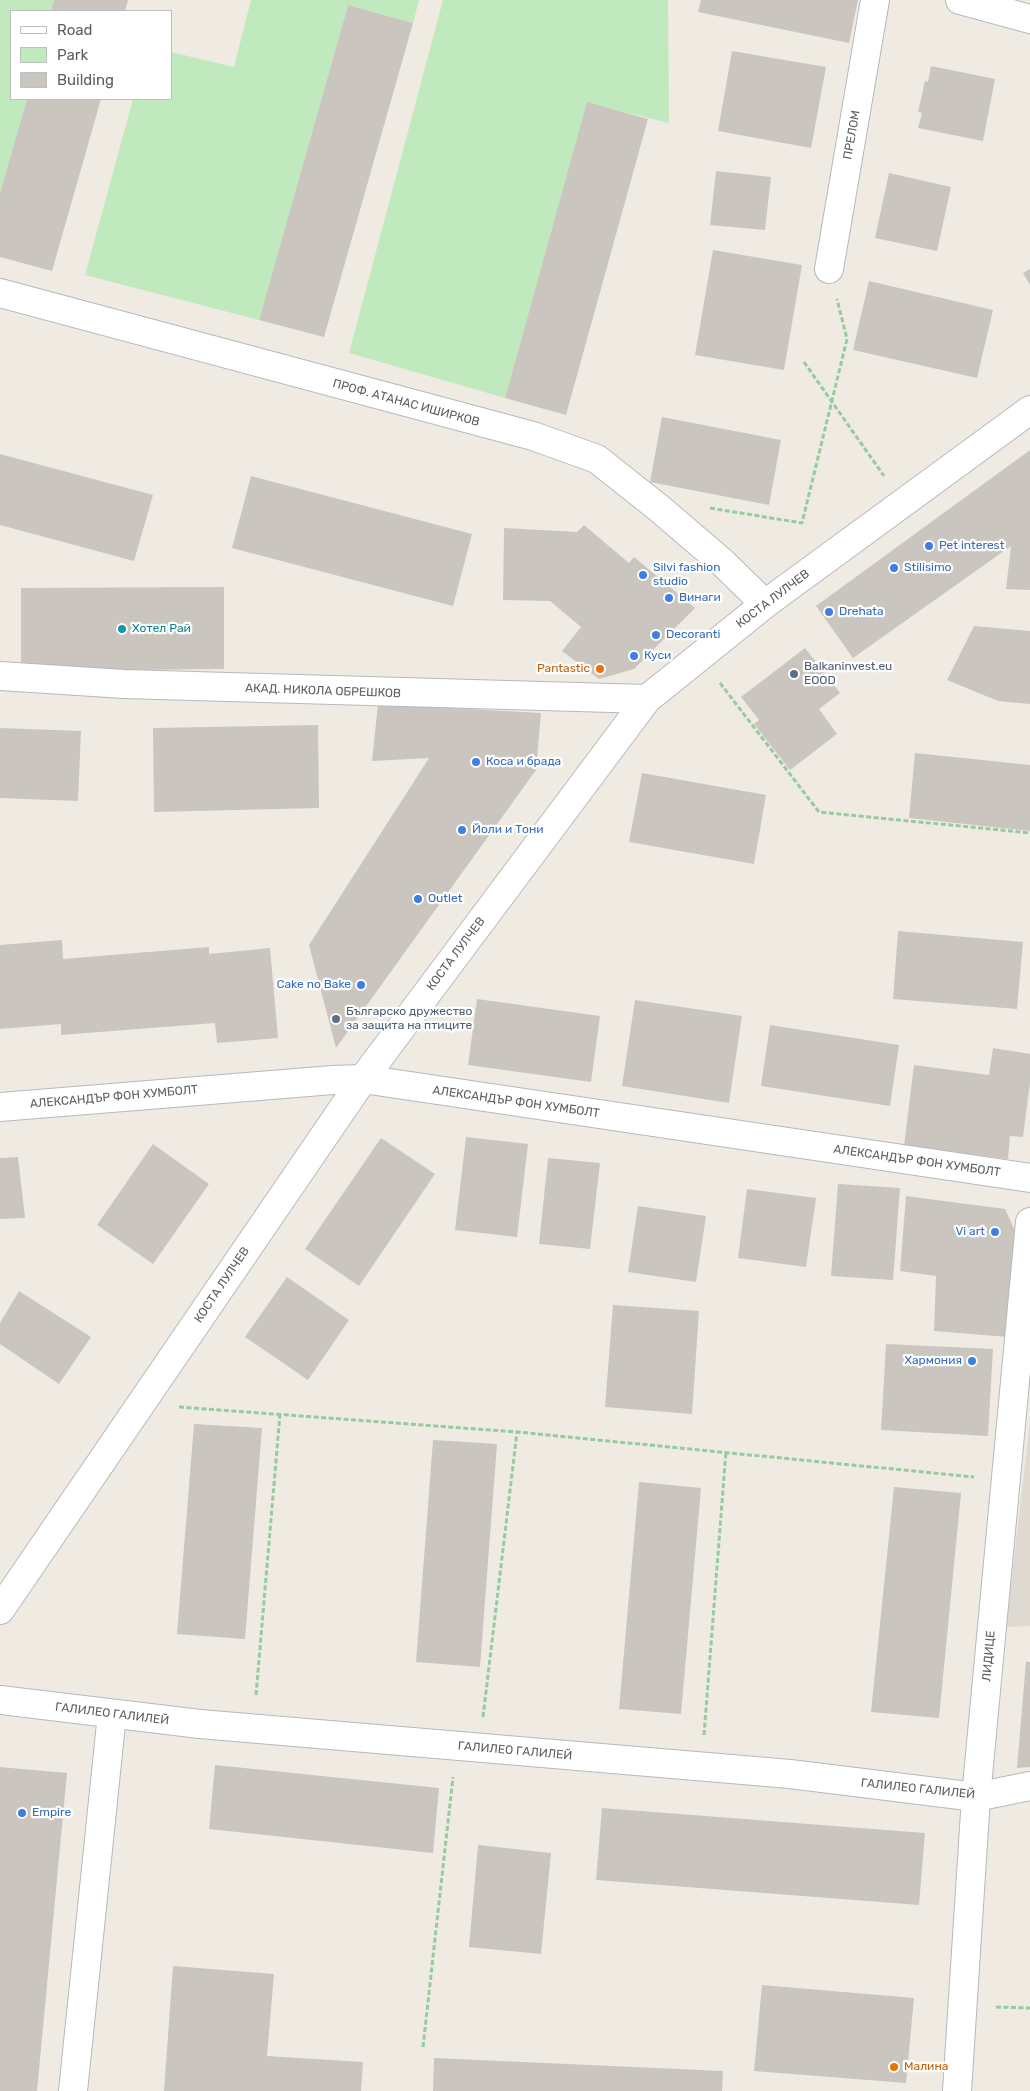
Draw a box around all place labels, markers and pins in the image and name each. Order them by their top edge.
place label: Pet interest [939,539,1004,553]
marker: Pet interest [923,540,935,552]
place label: Silvi fashion studio [653,561,720,589]
place label: Stilisimo [904,561,951,575]
marker: Stilisimo [888,562,900,574]
marker: Silvi fashion studio [637,569,649,581]
place label: Винаги [679,591,721,605]
marker: Винаги [663,592,675,604]
place label: Drehata [839,605,884,619]
marker: Drehata [823,606,835,618]
place label: Хотел Рай [132,622,191,636]
marker: Хотел Рай [116,623,128,635]
place label: Decoranti [666,628,720,642]
marker: Decoranti [650,629,662,641]
place label: Куси [644,649,671,663]
marker: Куси [628,650,640,662]
place label: Balkaninvest.eu EOOD [804,660,892,688]
place label: Pantastic [537,662,590,676]
marker: Pantastic [594,663,606,675]
marker: Balkaninvest.eu EOOD [788,668,800,680]
place label: Коса и брада [486,755,561,769]
marker: Коса и брада [470,756,482,768]
place label: Йоли и Тони [472,823,544,837]
marker: Йоли и Тони [456,824,468,836]
place label: Outlet [428,892,462,906]
marker: Outlet [412,893,424,905]
place label: Cake no Bake [276,978,351,992]
marker: Cake no Bake [355,979,367,991]
place label: Българско дружество за защита на птиците [346,1005,472,1033]
marker: Българско дружество за защита на птиците [330,1013,342,1025]
place label: Vi art [955,1225,985,1239]
marker: Vi art [989,1226,1001,1238]
place label: Хармония [904,1354,962,1368]
marker: Хармония [966,1355,978,1367]
place label: Empire [32,1806,71,1820]
marker: Empire [16,1807,28,1819]
place label: Малина [904,2060,948,2074]
marker: Малина [888,2061,900,2073]

